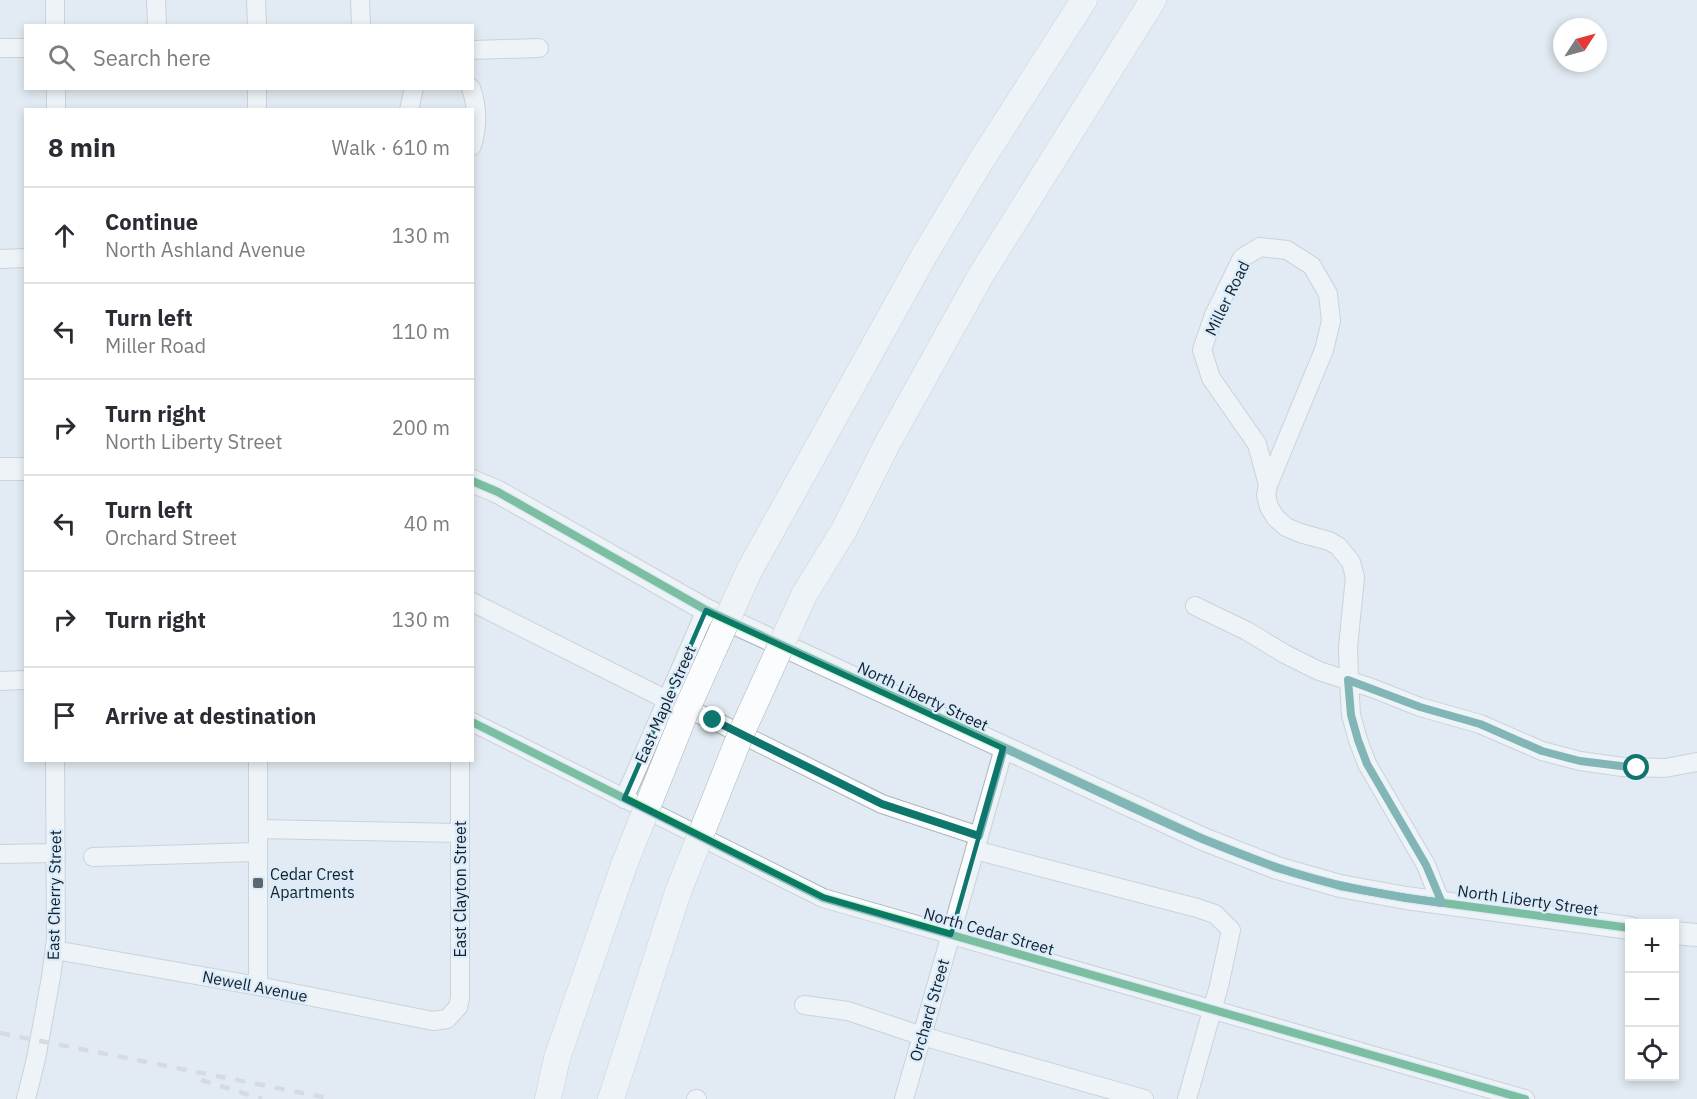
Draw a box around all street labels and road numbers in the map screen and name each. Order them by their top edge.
street label: Miller Road [1200,257,1254,339]
street label: East Maple Street [630,642,700,766]
street label: North Liberty Street [854,657,992,735]
street label: East Clayton Street [450,821,470,957]
street label: East Cherry Street [43,830,65,960]
street label: North Liberty Street [1456,880,1600,920]
street label: North Cedar Street [921,903,1057,959]
street label: Orchard Street [905,957,953,1063]
street label: Newell Avenue [201,966,310,1006]

